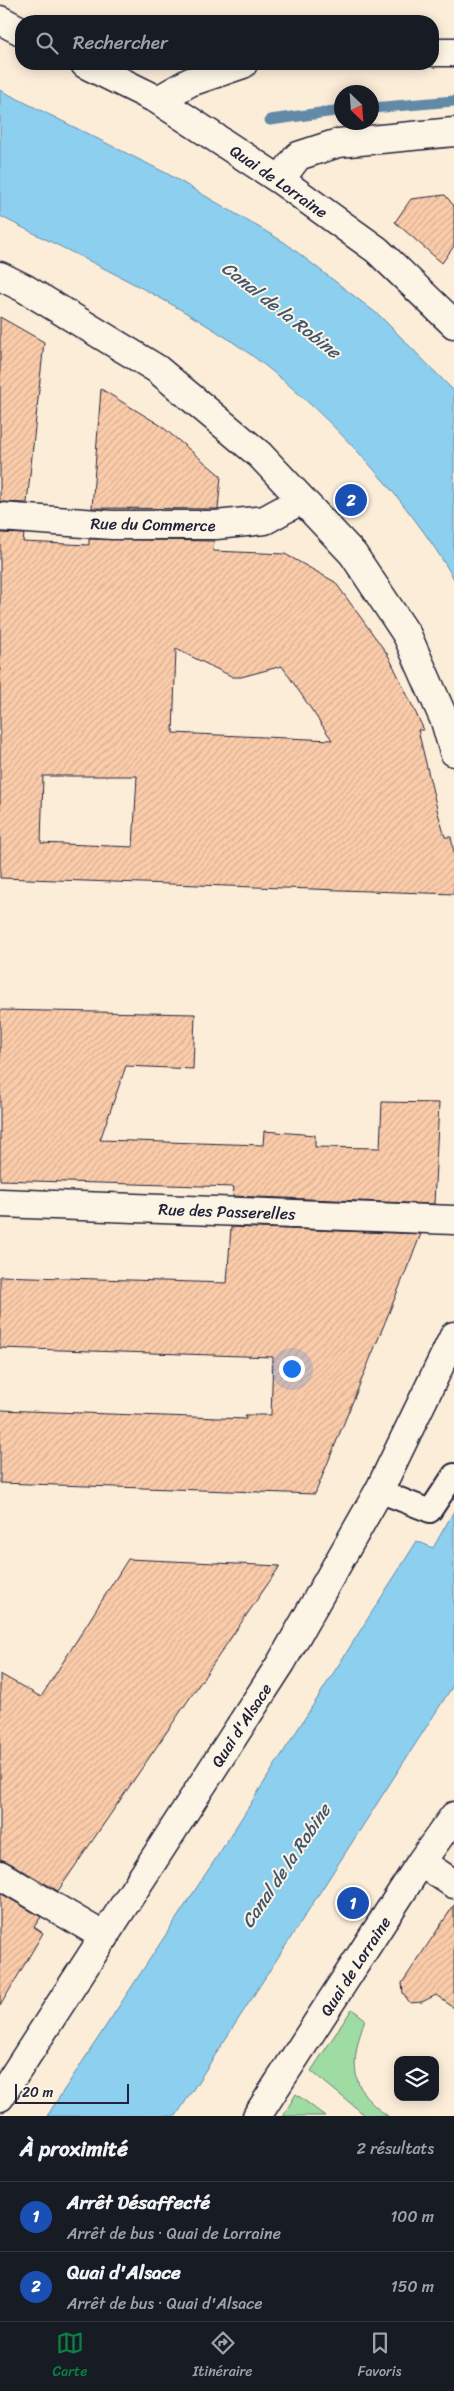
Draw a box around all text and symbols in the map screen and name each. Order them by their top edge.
search box [15,15,439,70]
text: Rechercher [73,26,168,59]
icon: search [33,29,61,57]
north arrow [334,85,379,130]
street label: Quai de Lorraine [224,137,334,226]
water label: Canal de la Robine [214,253,349,368]
pin: 2 [335,481,367,519]
street label: Rue du Commerce [90,509,216,540]
street label: Rue des Passerelles [158,1195,297,1228]
your location [279,1356,305,1382]
street label: Quai d'Alsace [203,1677,280,1773]
water label: Canal de la Robine [232,1796,341,1935]
pin: 1 [337,1884,369,1922]
street label: Quai de Lorraine [312,1910,399,2022]
map controls [394,2056,439,2101]
button: layers [394,2056,439,2101]
text: 20 m [22,2080,53,2105]
scale bar [15,2081,129,2104]
text: À proximité [20,2130,128,2168]
text: 2 résultats [357,2134,434,2163]
text: Arrêt Désaffecté [67,2186,210,2219]
text: 1 [33,2202,39,2231]
text: 100 m [390,2202,434,2231]
text: Arrêt de bus · Quai de Lorraine [67,2219,281,2248]
text: Quai d'Alsace [67,2256,181,2289]
text: 2 [31,2272,41,2301]
text: 150 m [391,2272,434,2301]
text: Arrêt de bus · Quai d'Alsace [67,2289,262,2318]
tab: Carte [53,2329,87,2384]
tab: Itinéraire [193,2329,253,2384]
tab: Favoris [358,2329,401,2384]

